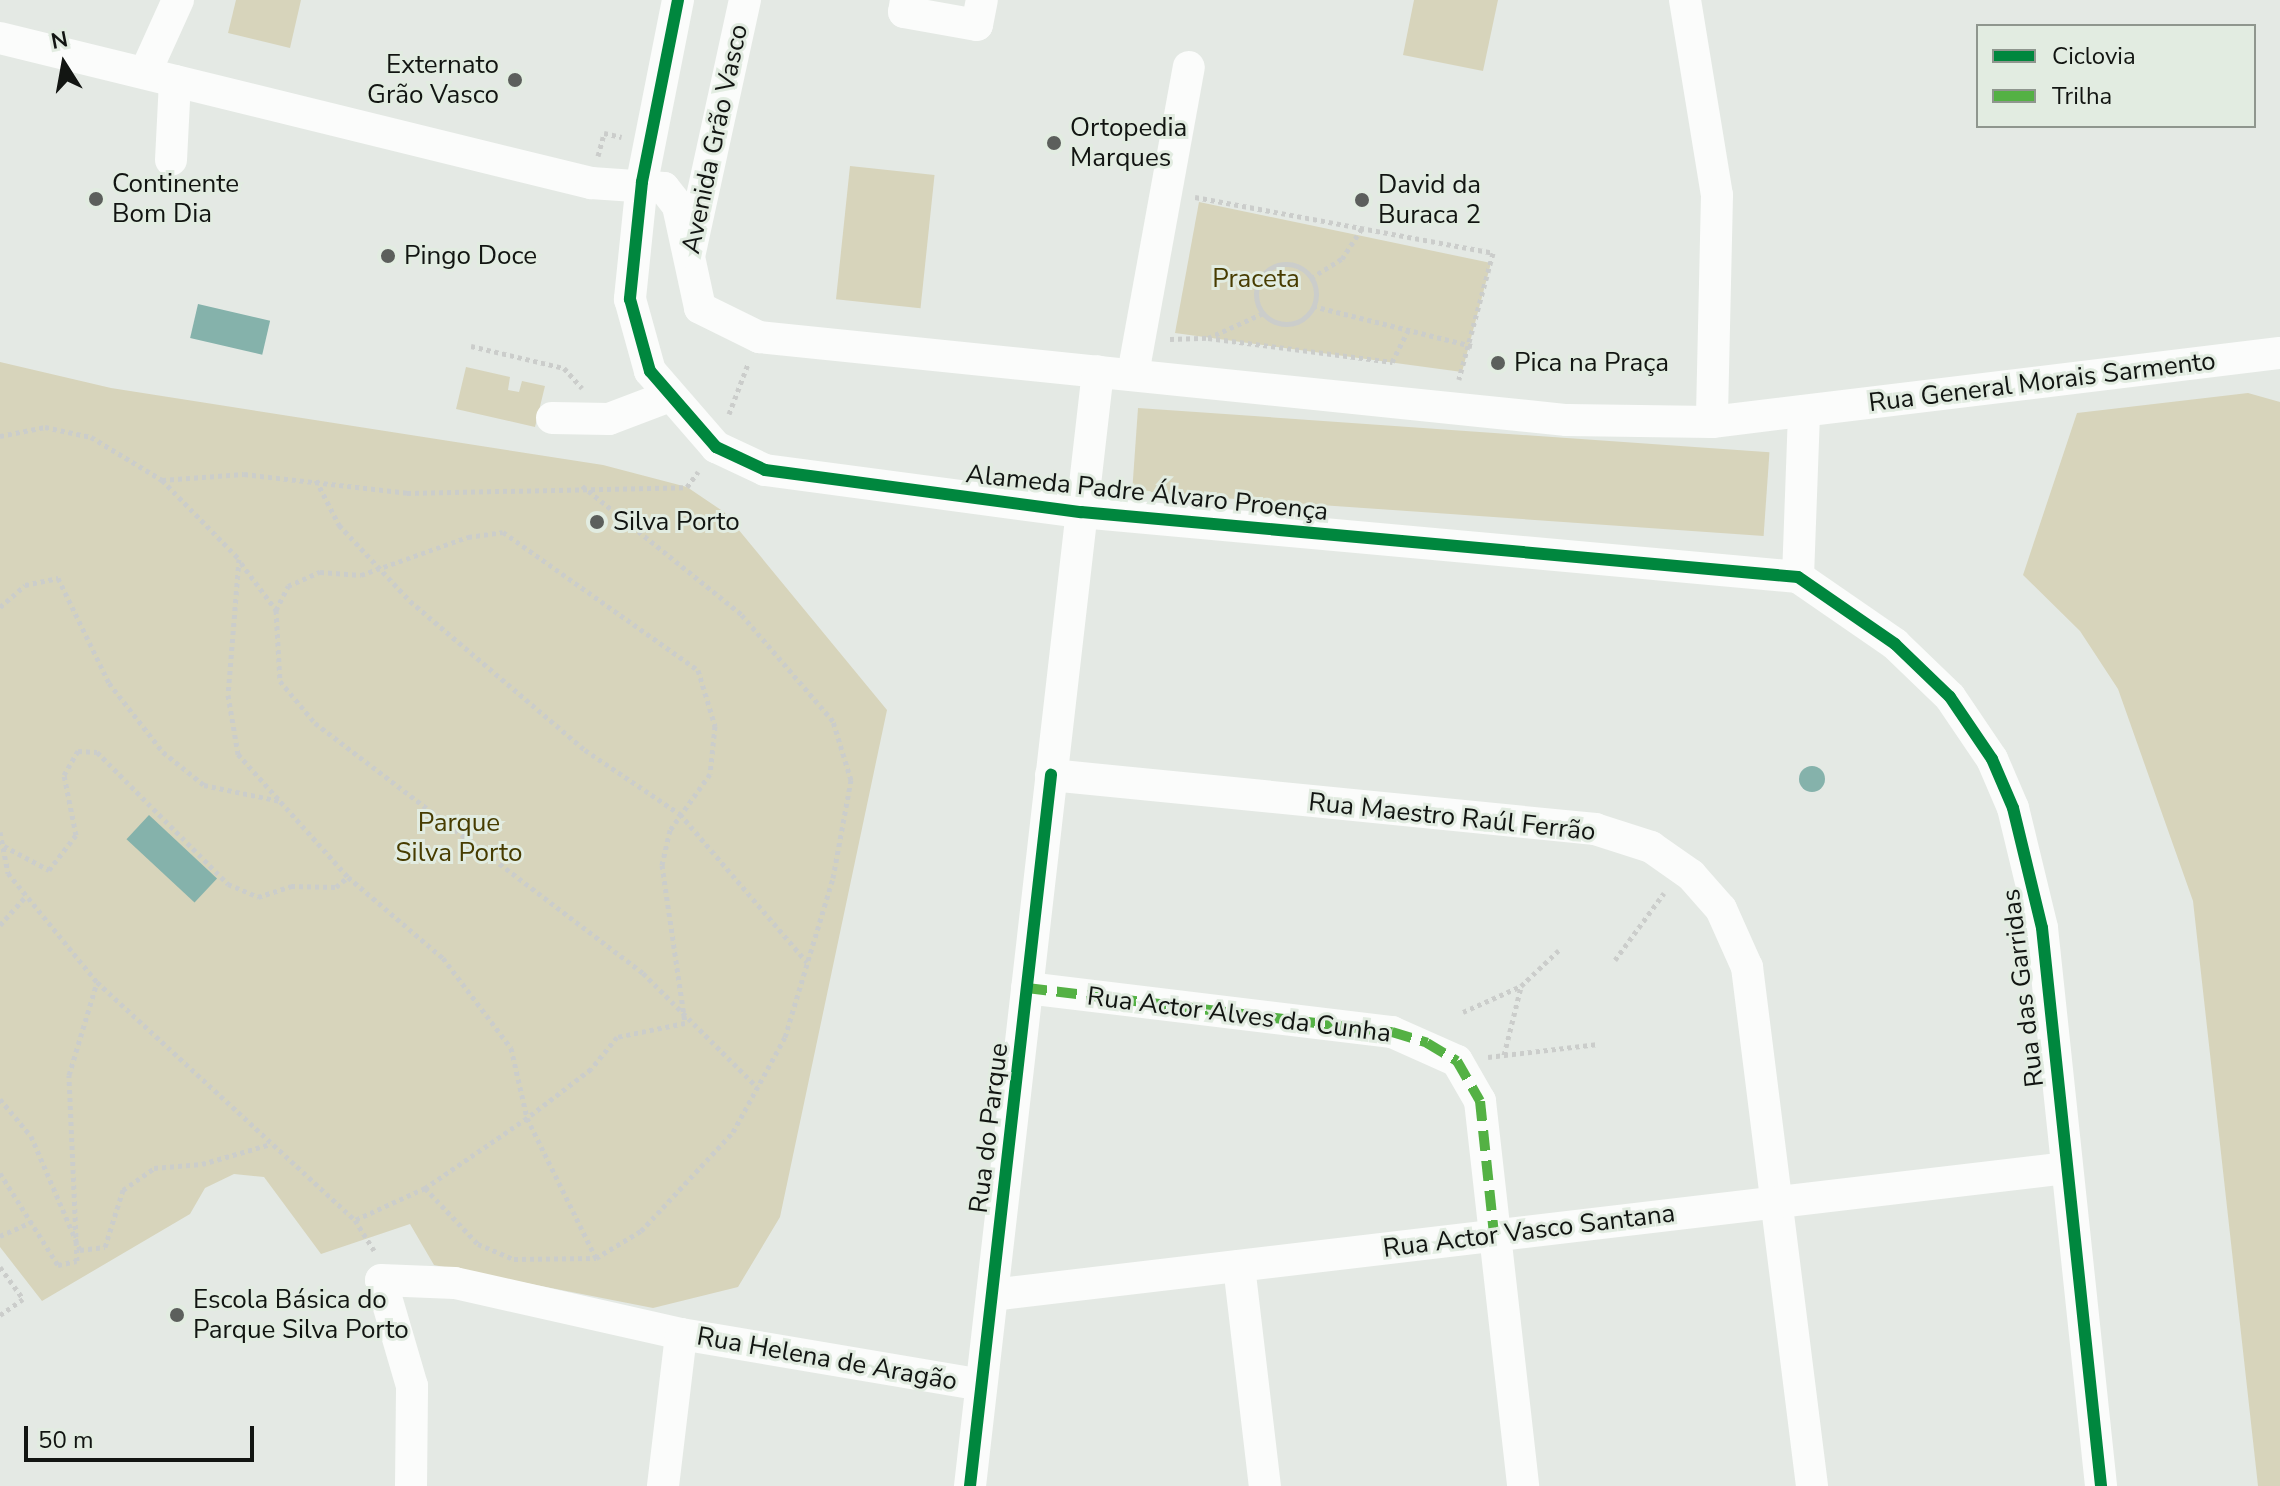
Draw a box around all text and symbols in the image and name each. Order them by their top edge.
street label: Avenida Grão Vasco [675,21,755,257]
north arrow [24,24,104,104]
text: N [48,24,70,57]
legend [1976,24,2256,128]
text: Ciclovia [2052,40,2136,72]
place label: Externato Grão Vasco [367,49,499,110]
marker: Externato Grão Vasco [506,71,524,89]
text: Trilha [2052,80,2112,112]
place label: Ortopedia Marques [1070,112,1187,174]
marker: Ortopedia Marques [1045,134,1063,152]
place label: Continente Bom Dia [112,168,239,230]
place label: David da Buraca 2 [1378,169,1481,230]
marker: Continente Bom Dia [87,190,105,208]
marker: David da Buraca 2 [1353,191,1371,209]
place label: Pingo Doce [404,240,537,272]
marker: Pingo Doce [379,247,397,265]
park label: Praceta [1212,263,1300,295]
street label: Rua General Morais Sarmento [1867,345,2217,419]
place label: Pica na Praça [1514,347,1669,379]
marker: Pica na Praça [1489,354,1507,372]
street label: Alameda Padre Álvaro Proença [964,458,1330,528]
place label: Silva Porto [613,506,740,538]
marker: Silva Porto [588,513,606,531]
street label: Rua Maestro Raúl Ferrão [1307,786,1597,848]
park label: Parque Silva Porto [396,807,522,868]
street label: Rua das Garridas [1995,887,2051,1089]
street label: Rua Actor Alves da Cunha [1085,981,1393,1049]
street label: Rua do Parque [963,1041,1015,1215]
street label: Rua Actor Vasco Santana [1381,1198,1677,1264]
place label: Escola Básica do Parque Silva Porto [193,1284,409,1346]
marker: Escola Básica do Parque Silva Porto [168,1306,186,1324]
street label: Rua Helena de Aragão [694,1321,960,1397]
scale bar [28,1410,258,1460]
text: 50 m [38,1424,94,1456]

